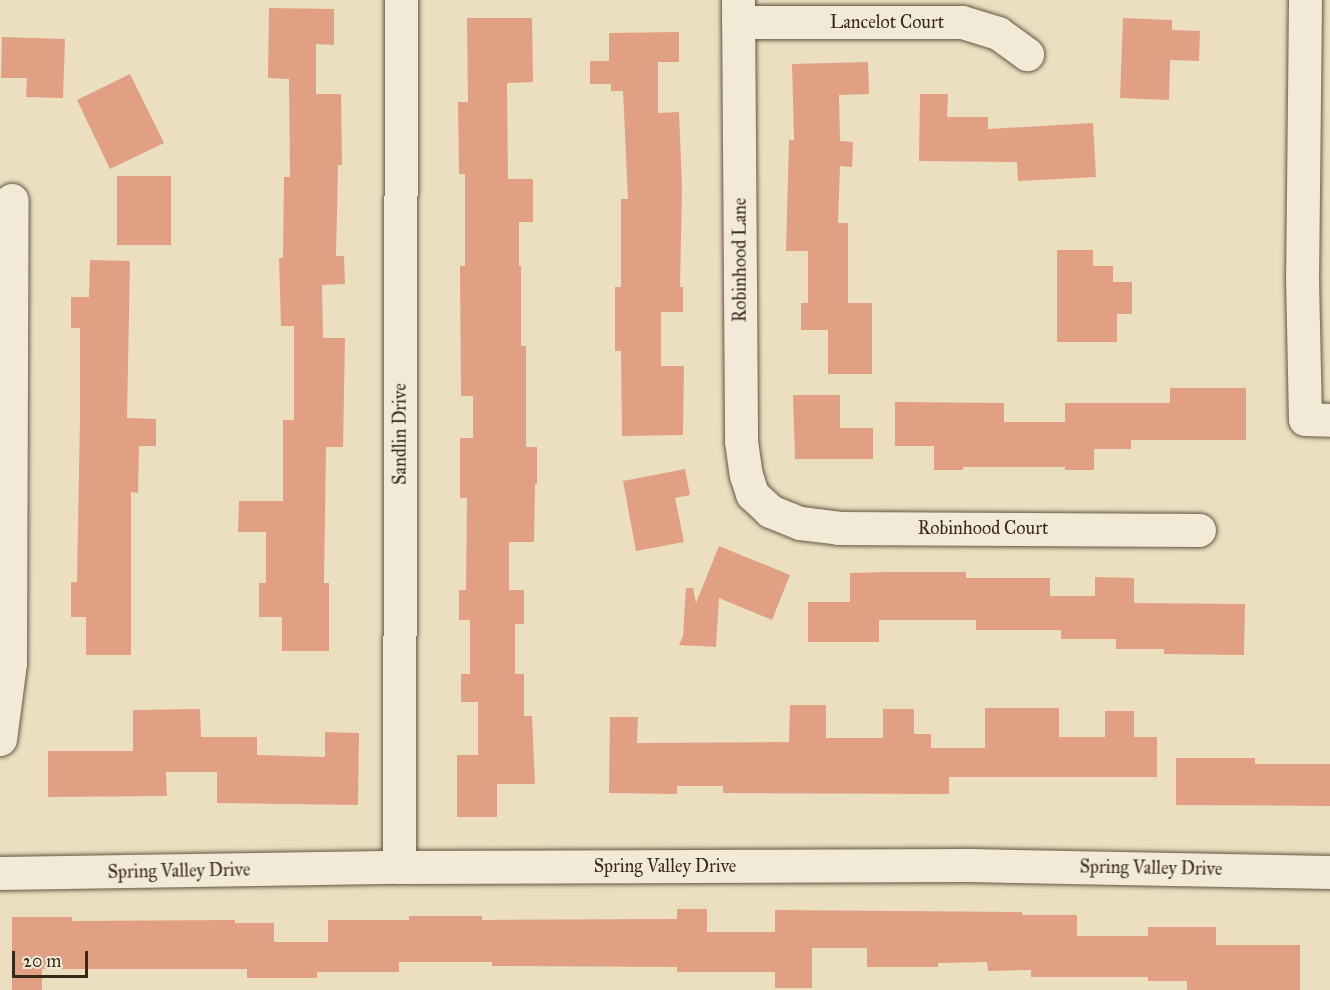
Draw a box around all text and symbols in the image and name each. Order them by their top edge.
street label: Lancelot Court [830,11,944,33]
street label: Robinhood Lane [729,198,751,322]
street label: Sandlin Drive [389,383,411,485]
street label: Robinhood Court [918,517,1048,539]
street label: Spring Valley Drive [594,855,736,877]
street label: Spring Valley Drive [1079,856,1223,880]
street label: Spring Valley Drive [107,859,251,883]
scale bar [15,939,92,977]
text: 20 m [23,950,61,972]

